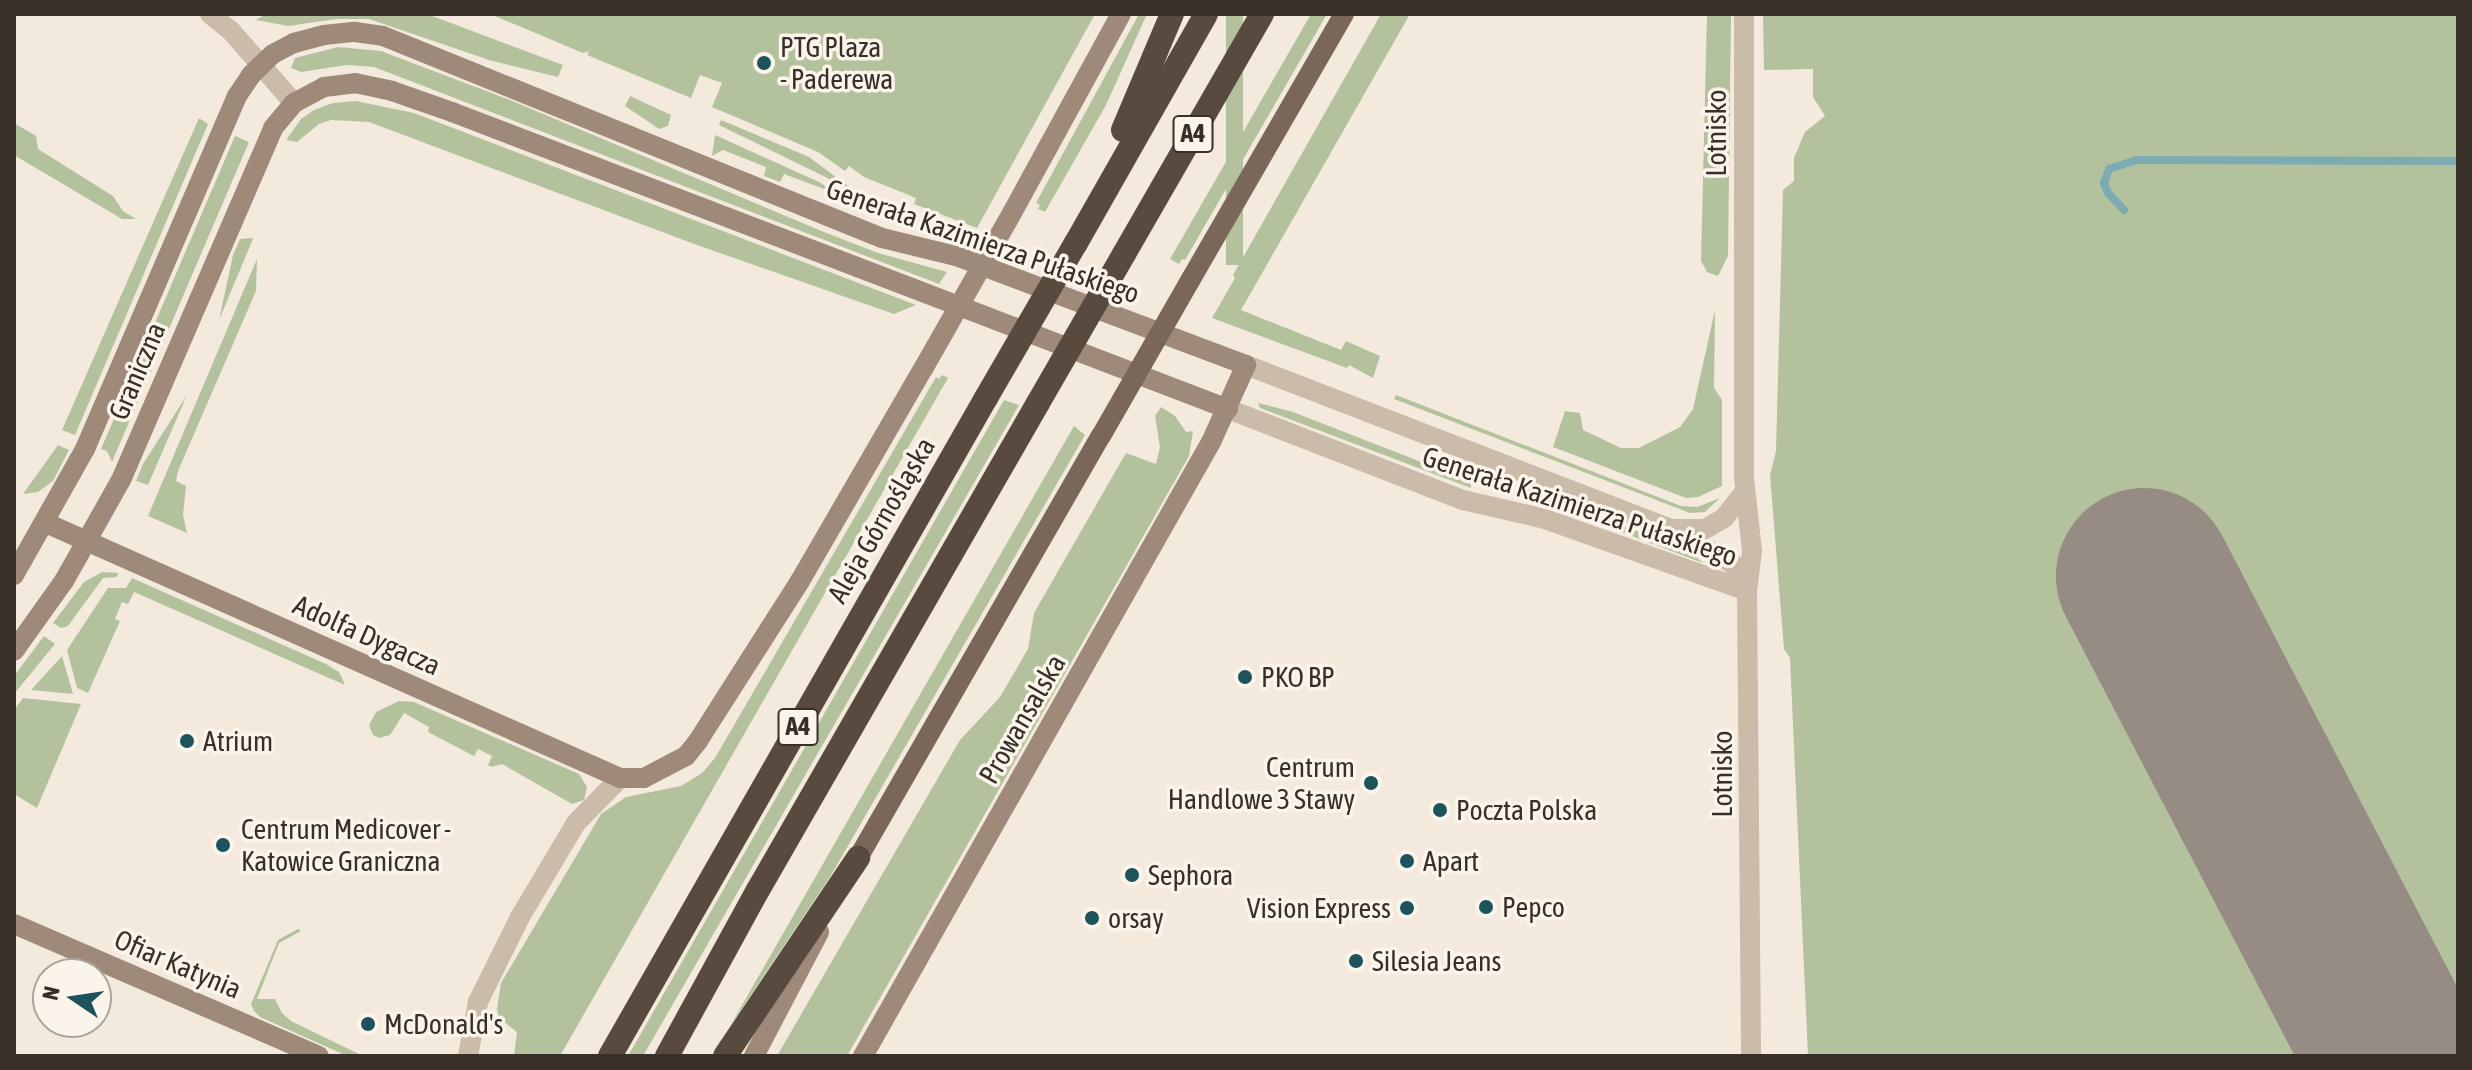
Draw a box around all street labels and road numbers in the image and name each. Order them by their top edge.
street label: Lotnisko [1699,90,1733,176]
road number: A4 [1171,112,1215,156]
street label: Generała Kazimierza Pułaskiego [822,172,1144,310]
street label: Graniczna [101,317,173,425]
street label: Aleja Górnośląska [820,431,942,609]
street label: Generała Kazimierza Pułaskiego [1418,439,1742,573]
street label: Adolfa Dygacza [288,588,446,682]
street label: Prowansalska [972,648,1072,790]
road number: A4 [776,705,820,749]
street label: Lotnisko [1705,731,1739,817]
street label: Ofiar Katynia [110,922,246,1006]

